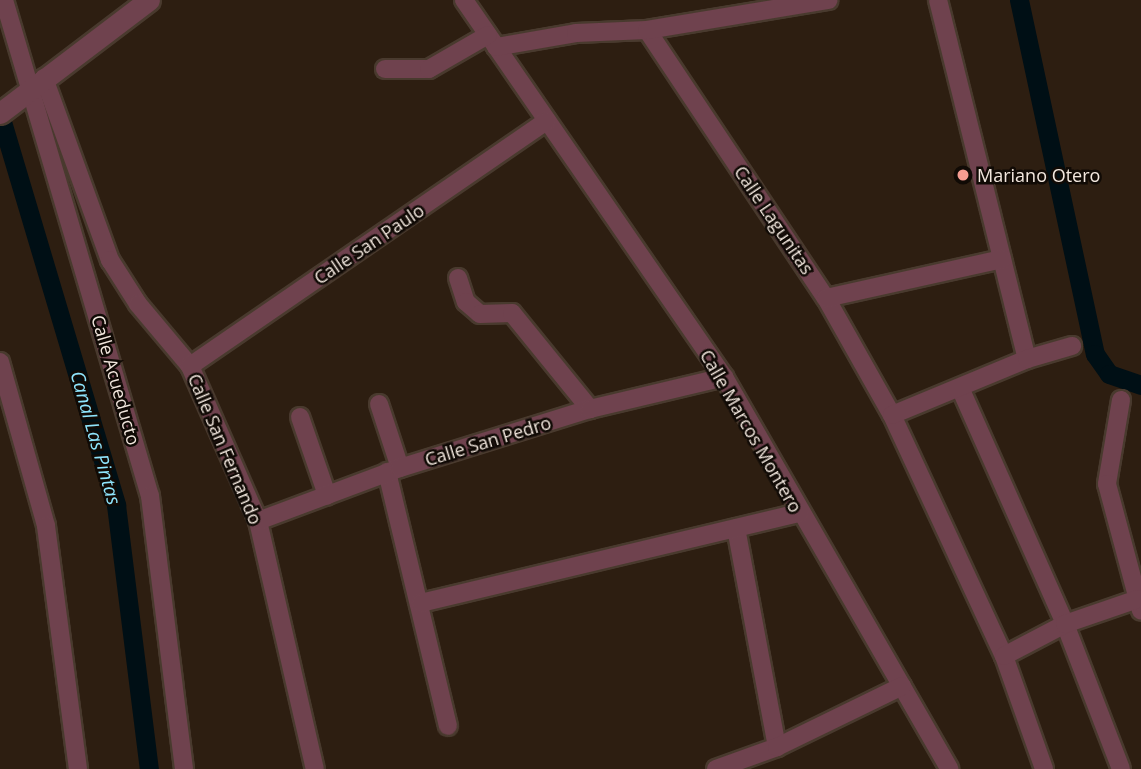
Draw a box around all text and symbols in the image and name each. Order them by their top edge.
street label: Calle Lagunitas [730,162,818,278]
place label: Mariano Otero [977,164,1100,186]
marker: Mariano Otero [955,167,971,183]
street label: Calle San Paulo [310,199,428,289]
street label: Calle Acueducto [87,312,145,448]
street label: Calle Marcos Montero [696,346,806,516]
water label: Canal Las Pintas [65,369,125,507]
street label: Calle San Fernando [184,370,266,528]
street label: Calle San Pedro [422,412,554,470]

